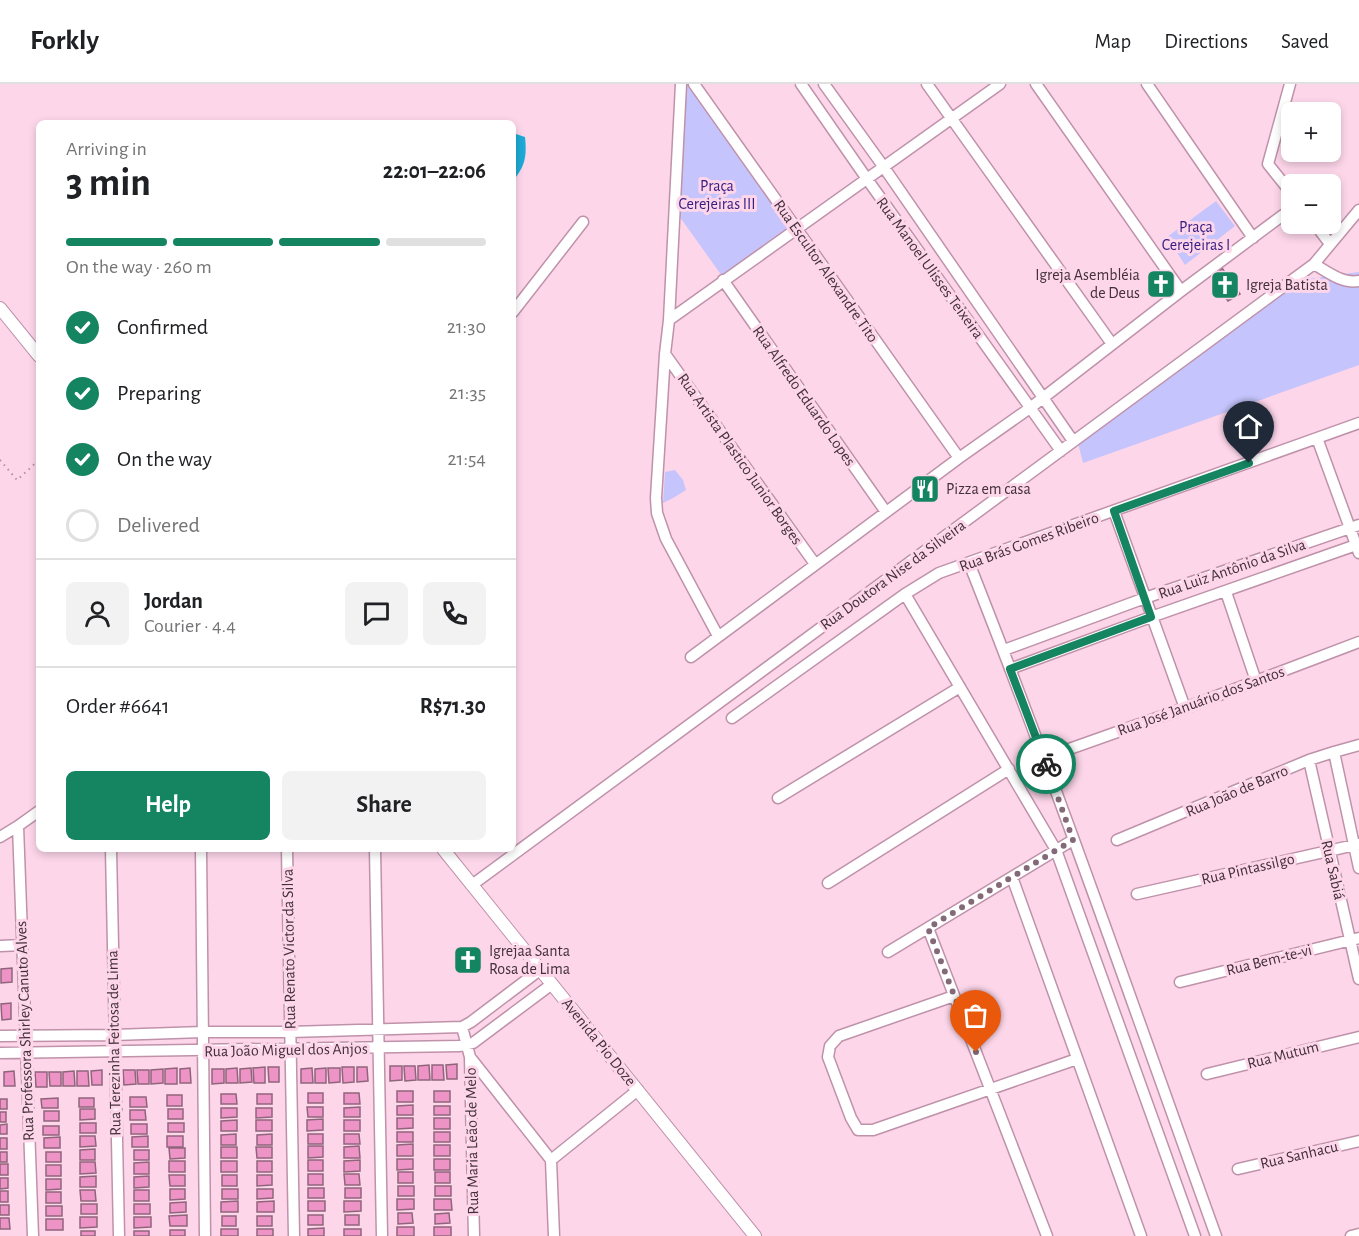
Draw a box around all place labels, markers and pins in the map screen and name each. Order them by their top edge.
place label: Igreja Asembléia de Deus [1035,267,1140,301]
church icon: Igreja Asembléia de Deus [1145,268,1177,300]
church icon: Igreja Batista [1209,269,1241,301]
place label: Igreja Batista [1246,277,1328,294]
pin [1223,401,1274,463]
restaurant icon: Pizza em casa [909,473,941,505]
place label: Pizza em casa [946,481,1031,497]
place label: Igrejaa Santa Rosa de Lima [489,943,570,977]
church icon: Igrejaa Santa Rosa de Lima [452,944,484,976]
pin [950,990,1001,1052]

